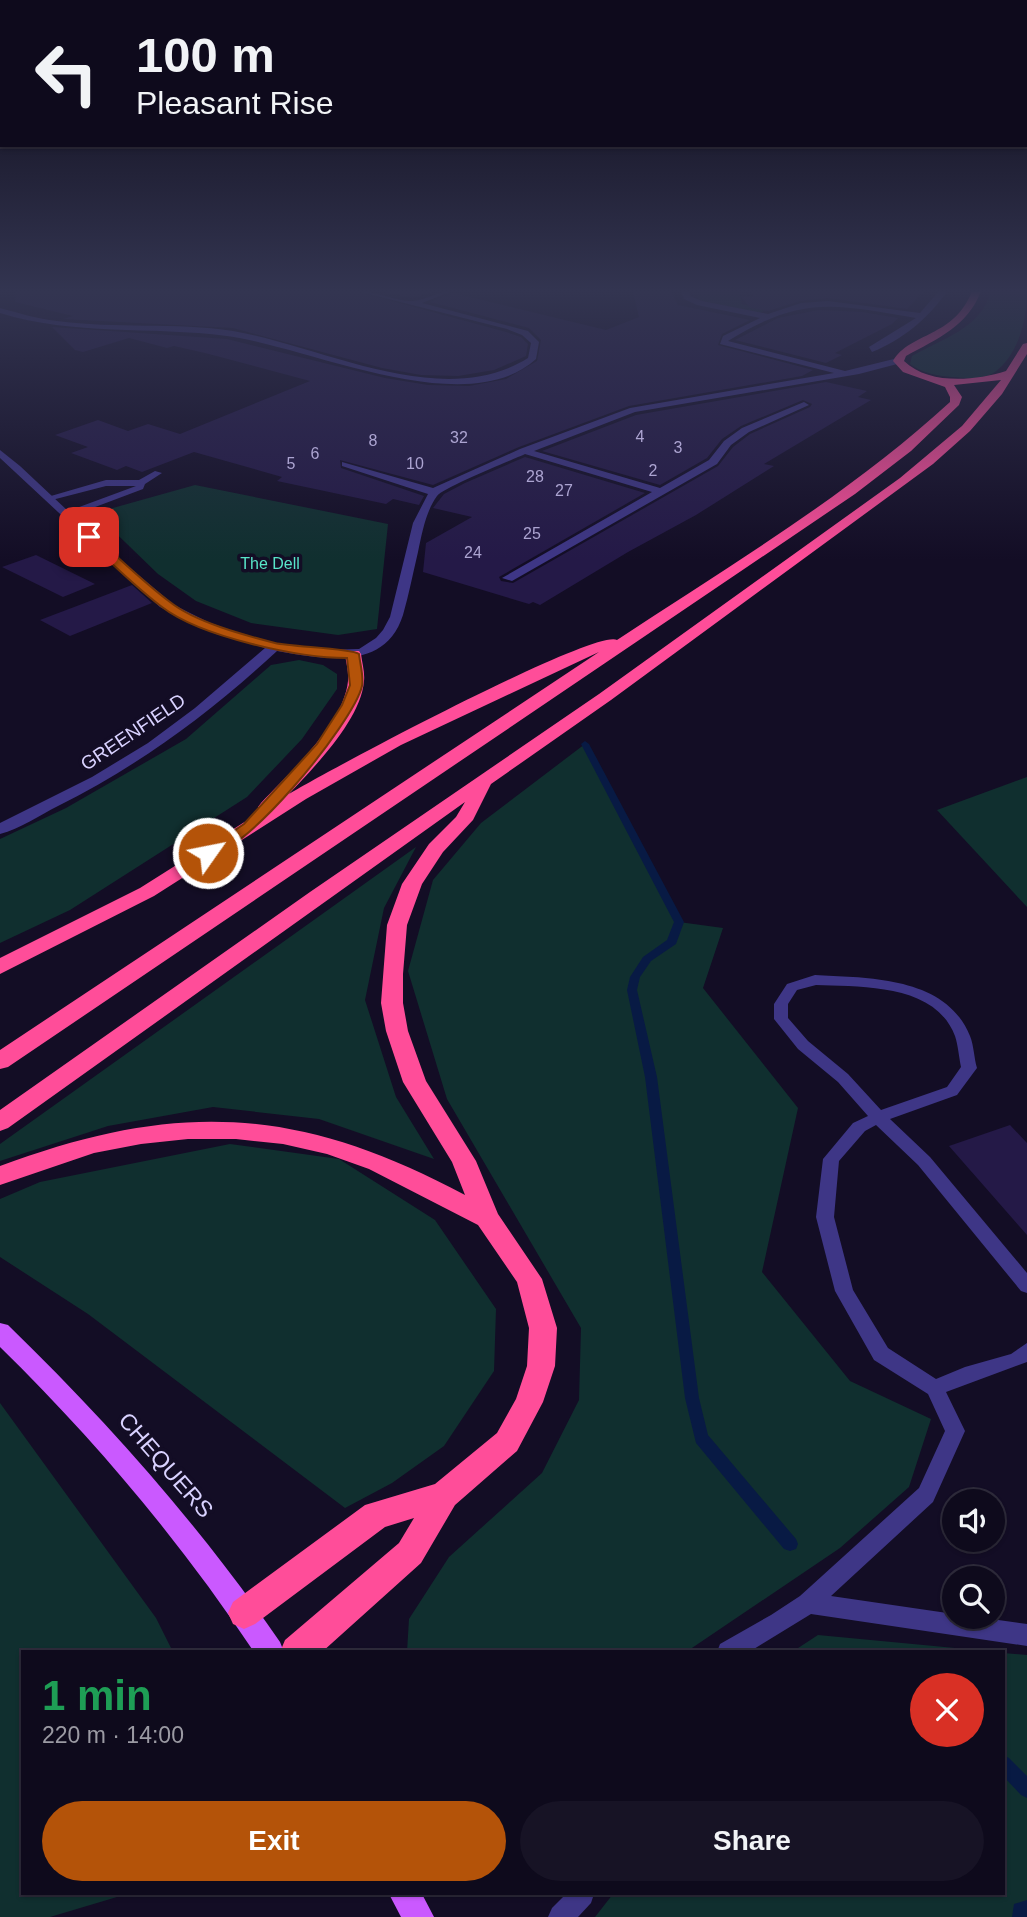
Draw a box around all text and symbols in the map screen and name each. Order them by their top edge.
icon: left [21,28,112,119]
text: 100 m [136,28,275,82]
text: Pleasant Rise [136,85,333,121]
house number: 4 [636,428,645,445]
house number: 32 [450,429,468,446]
house number: 8 [369,432,378,449]
house number: 3 [674,439,683,456]
house number: 6 [311,445,320,462]
house number: 5 [287,455,296,472]
house number: 10 [406,455,424,472]
house number: 2 [649,462,658,479]
house number: 28 [526,468,544,485]
house number: 27 [555,482,573,499]
pin [59,507,119,567]
icon: arrive [70,518,108,556]
house number: 25 [523,525,541,542]
house number: 24 [464,544,482,561]
park label: The Dell [240,555,300,572]
street label: GREENFIELD [77,689,189,775]
position arrow [171,816,245,890]
street label: CHEQUERS [113,1407,219,1523]
map controls [942,1489,1005,1629]
button: sound [942,1489,1005,1552]
button: search [942,1566,1005,1629]
text: 1 min [42,1672,152,1719]
button: close [910,1673,984,1747]
text: 220 m · 14:00 [42,1722,184,1748]
button: Exit [42,1801,506,1881]
button: Share [520,1801,984,1881]

